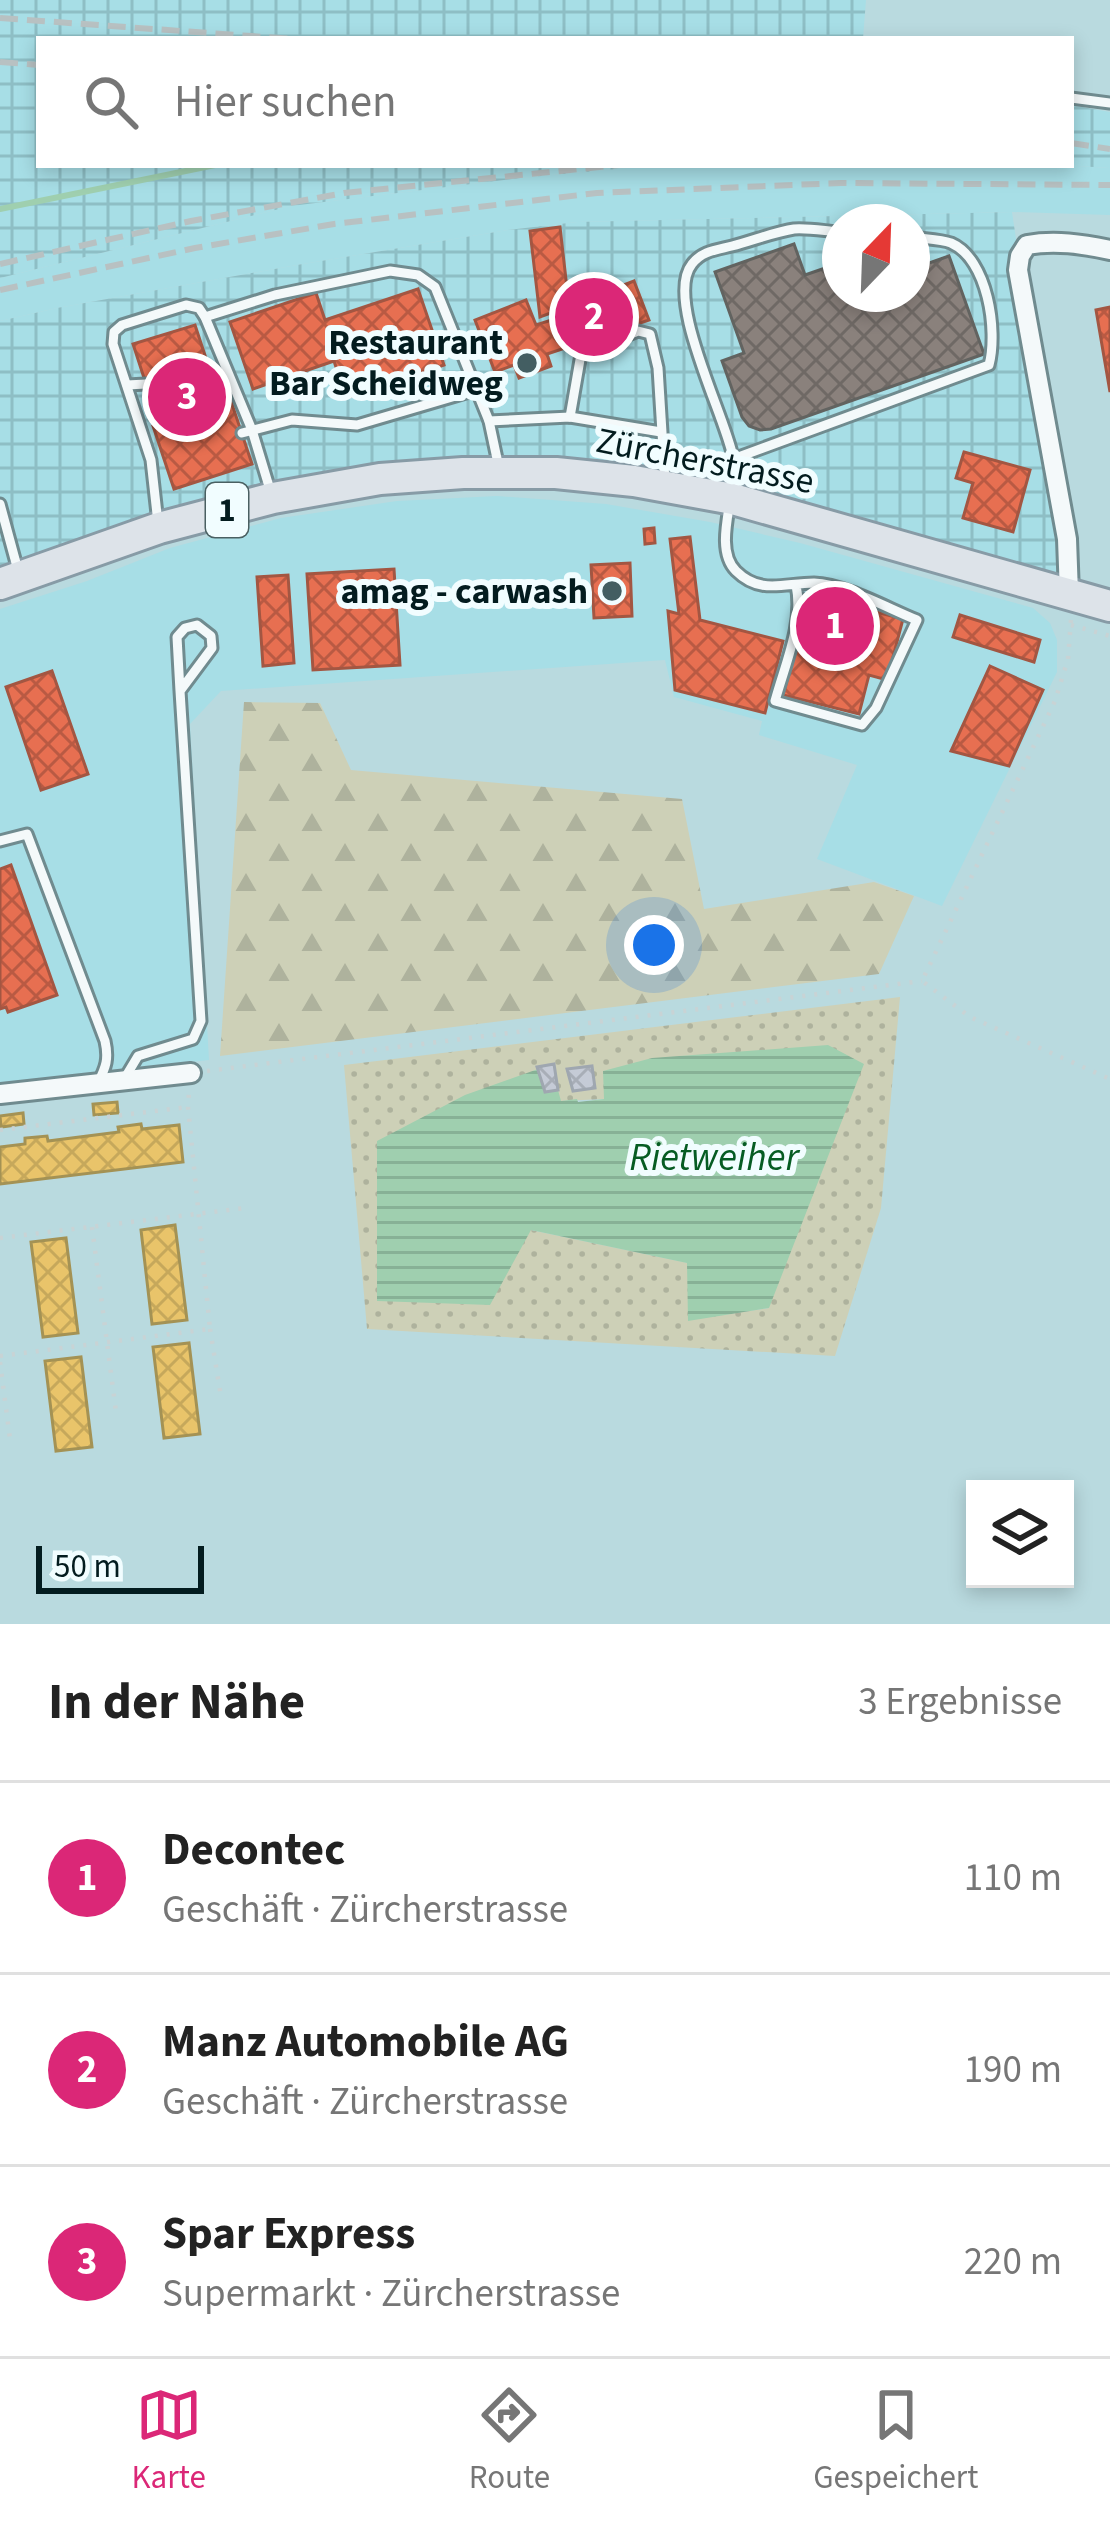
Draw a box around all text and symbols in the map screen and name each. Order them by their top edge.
search box [36,36,1074,168]
icon: search [78,69,144,135]
text: Hier suchen [174,70,397,134]
north arrow [822,204,930,312]
pin: 2 [555,272,633,362]
place label: Restaurant Bar Scheidweg [269,317,503,409]
marker: Restaurant Bar Scheidweg [514,350,540,376]
pin: 3 [148,352,226,442]
street label: Zürcherstrasse [592,415,818,507]
road number: 1 [206,483,248,537]
place label: amag - carwash [341,566,588,617]
marker: amag - carwash [599,578,625,604]
pin: 1 [796,581,874,671]
your location [624,915,684,975]
water label: Rietweiher [629,1130,800,1186]
map controls [966,1480,1074,1588]
button: layers [966,1480,1074,1588]
scale bar [36,1540,204,1593]
text: 50 m [54,1543,121,1590]
text: In der Nähe [48,1666,305,1738]
text: 3 Ergebnisse [858,1674,1062,1730]
text: Decontec [162,1818,345,1882]
text: 1 [77,1850,97,1906]
text: 110 m [964,1850,1062,1906]
text: Geschäft · Zürcherstrasse [162,1882,568,1938]
text: Manz Automobile AG [162,2010,569,2074]
text: 2 [77,2042,97,2098]
text: 190 m [964,2042,1062,2098]
text: Geschäft · Zürcherstrasse [162,2074,568,2130]
text: Spar Express [162,2202,415,2266]
text: 3 [77,2234,97,2290]
text: 220 m [964,2234,1062,2290]
text: Supermarkt · Zürcherstrasse [162,2266,620,2322]
tab: Karte [132,2382,206,2501]
tab: Route [469,2382,550,2501]
tab: Gespeichert [813,2382,978,2501]

